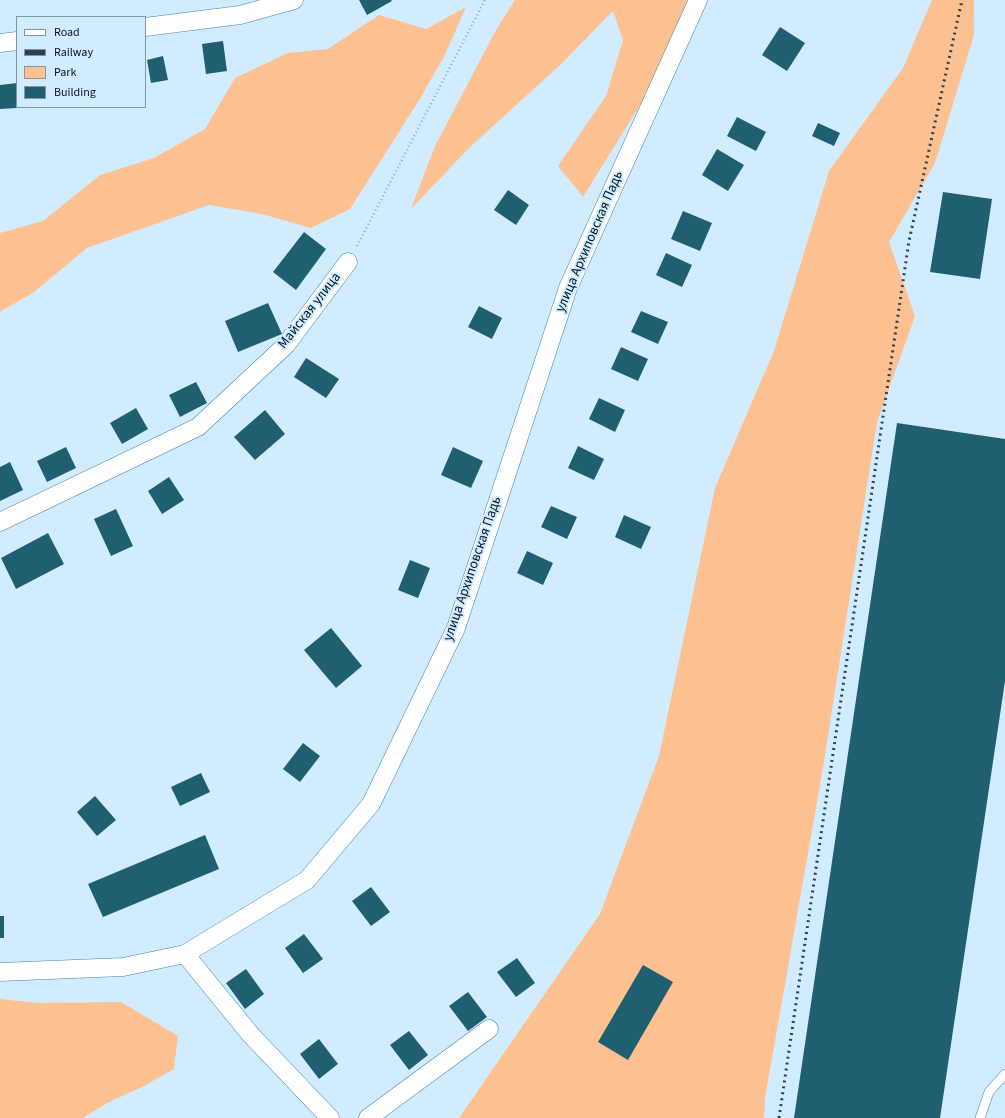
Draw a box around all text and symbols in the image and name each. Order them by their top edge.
legend [16,16,146,108]
text: Road [54,24,80,41]
text: Railway [54,44,93,61]
text: Park [54,64,76,81]
text: Building [54,84,96,101]
street label: улица Архиповская Падь [553,169,627,315]
street label: Майская улица [275,270,345,352]
street label: улица Архиповская Падь [440,494,506,644]

